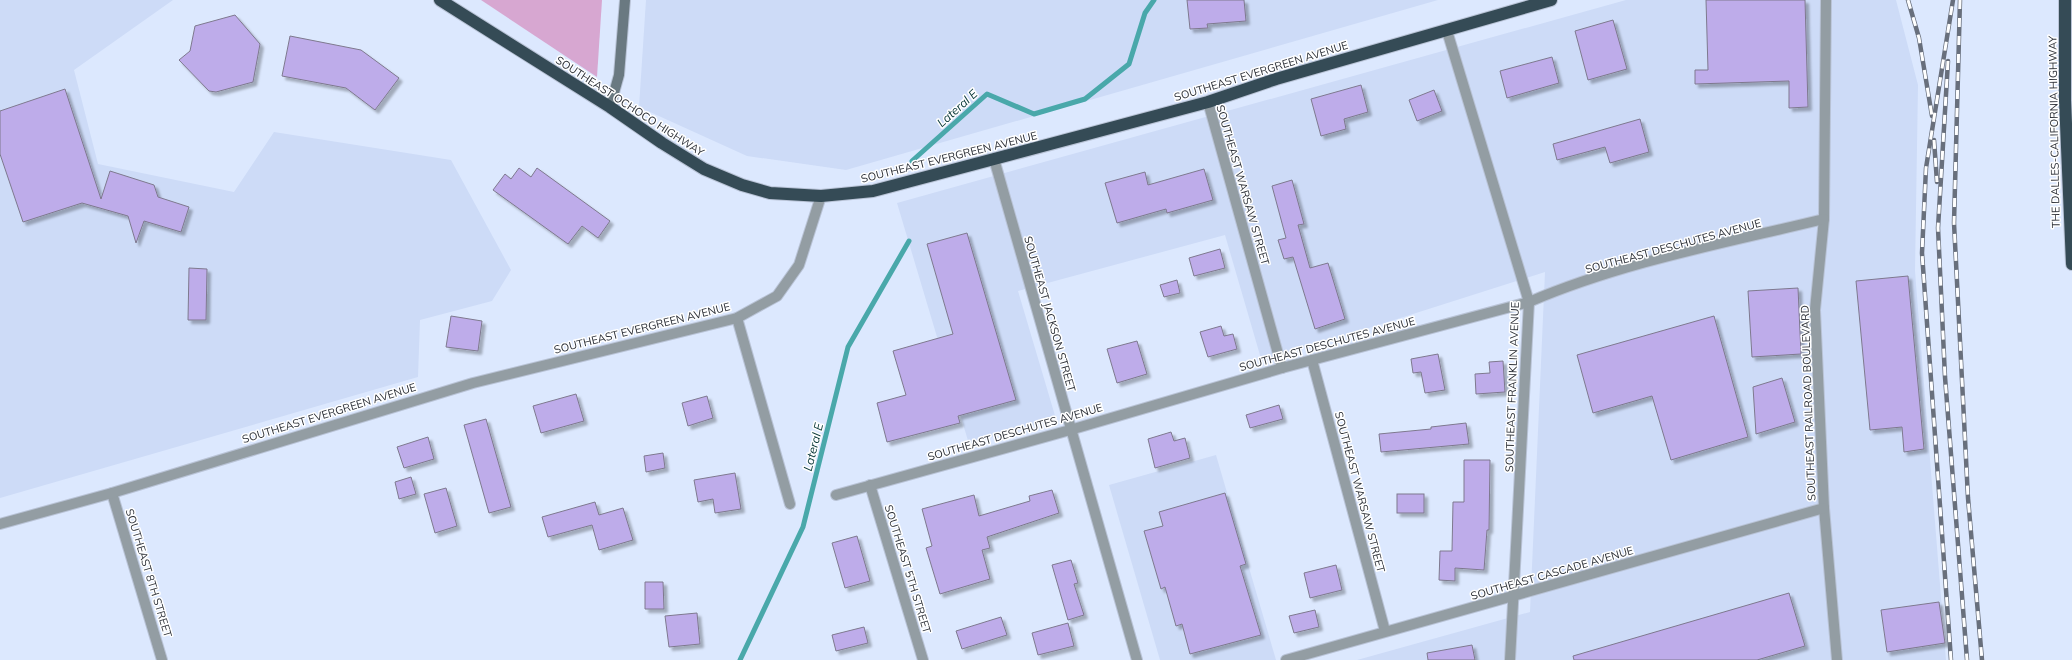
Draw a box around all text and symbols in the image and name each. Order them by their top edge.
street label: THE DALLES-CALIFORNIA HIGHWAY [2045,35,2063,228]
street label: SOUTHEAST EVERGREEN AVENUE [1172,38,1350,104]
street label: SOUTHEAST OCHOCO HIGHWAY [553,53,707,159]
water label: Lateral E [934,85,981,130]
street label: SOUTHEAST WARSAW STREET [1213,103,1273,267]
street label: SOUTHEAST EVERGREEN AVENUE [859,128,1039,186]
street label: SOUTHEAST DESCHUTES AVENUE [1584,216,1762,276]
street label: SOUTHEAST JACKSON STREET [1021,234,1079,394]
street label: SOUTHEAST EVERGREEN AVENUE [552,299,732,357]
street label: SOUTHEAST FRANKLIN AVENUE [1502,302,1522,472]
street label: SOUTHEAST RAILROAD BOULEVARD [1798,305,1818,501]
street label: SOUTHEAST DESCHUTES AVENUE [1238,314,1416,374]
street label: SOUTHEAST EVERGREEN AVENUE [240,380,418,446]
street label: SOUTHEAST DESCHUTES AVENUE [926,400,1104,464]
street label: SOUTHEAST WARSAW STREET [1332,410,1388,574]
water label: Lateral E [800,421,826,473]
street label: SOUTHEAST 5TH STREET [882,503,934,635]
street label: SOUTHEAST 8TH STREET [123,507,175,639]
street label: SOUTHEAST CASCADE AVENUE [1469,543,1635,603]

